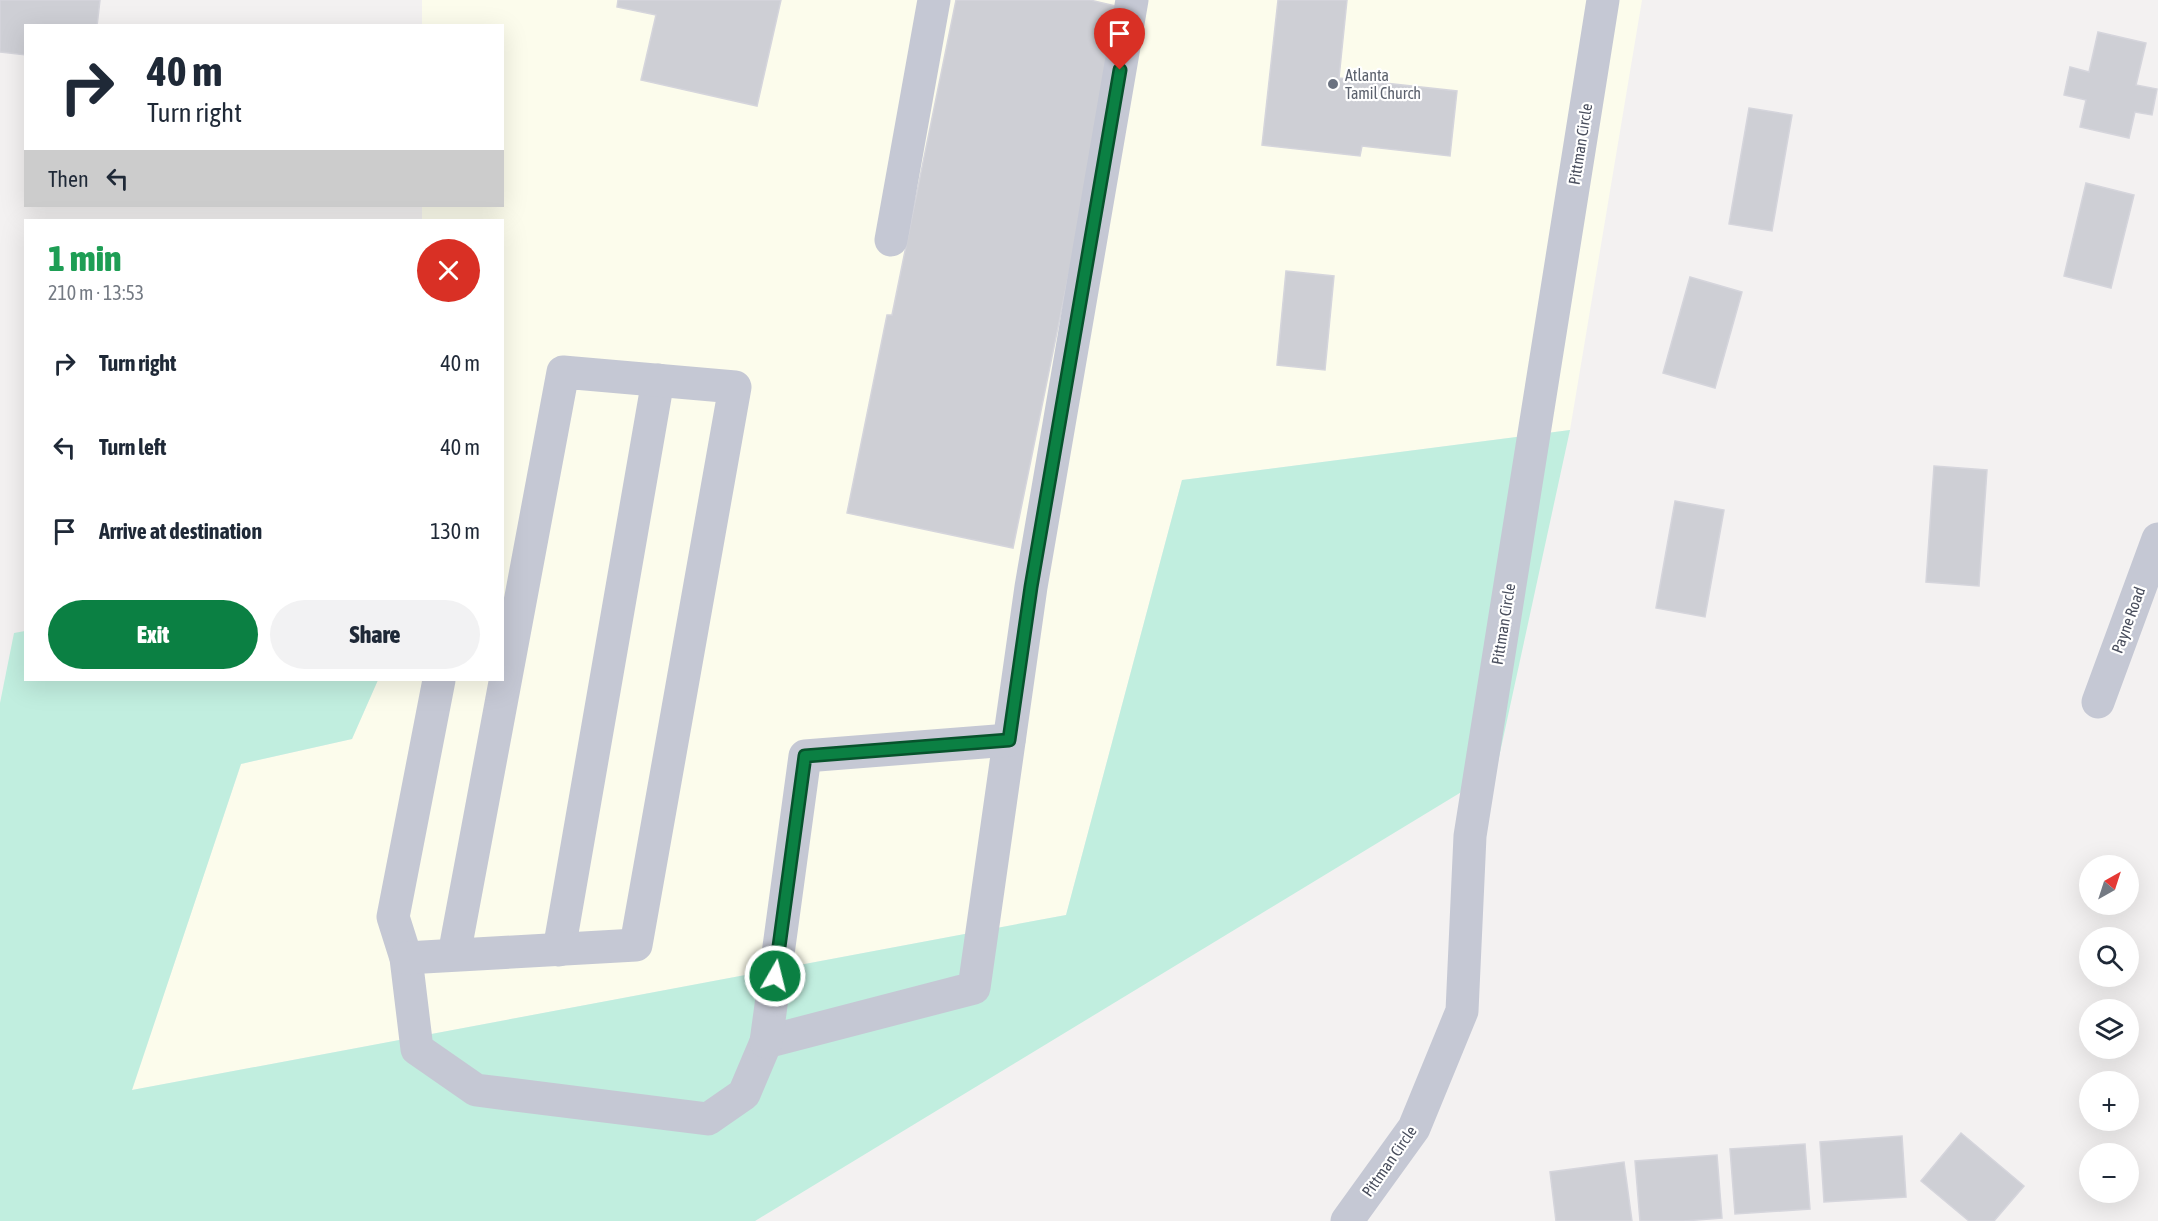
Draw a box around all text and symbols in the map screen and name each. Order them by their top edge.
pin [1094,8,1145,70]
icon: arrive [1103,17,1136,50]
text: 40 m [147,47,222,95]
icon: right [48,48,126,126]
place label: Atlanta Tamil Church [1345,66,1421,102]
marker: Atlanta Tamil Church [1326,77,1340,91]
text: Turn right [147,97,242,128]
street label: Pittman Circle [1565,102,1595,186]
icon: left [101,162,134,195]
text: Then [48,166,89,192]
text: 1 min [48,237,122,279]
button: close [417,239,480,302]
text: 210 m · 13:53 [48,281,144,304]
icon: right [48,347,81,380]
text: Turn right [99,350,176,376]
text: 40 m [440,350,480,376]
icon: left [48,431,81,464]
text: Turn left [99,434,166,460]
text: 40 m [440,434,480,460]
icon: arrive [48,515,81,548]
text: Arrive at destination [99,518,262,544]
text: 130 m [430,518,480,544]
street label: Pittman Circle [1488,582,1518,666]
street label: Payne Road [2108,584,2149,656]
button: Exit [48,600,258,669]
button: Share [270,600,480,669]
north arrow [2079,855,2139,915]
map controls [2079,855,2139,1203]
button: search [2079,927,2139,987]
position arrow [743,944,807,1008]
button: layers [2079,999,2139,1059]
button: + [2079,1071,2139,1131]
street label: Pittman Circle [1358,1122,1420,1200]
button: − [2079,1143,2139,1203]

